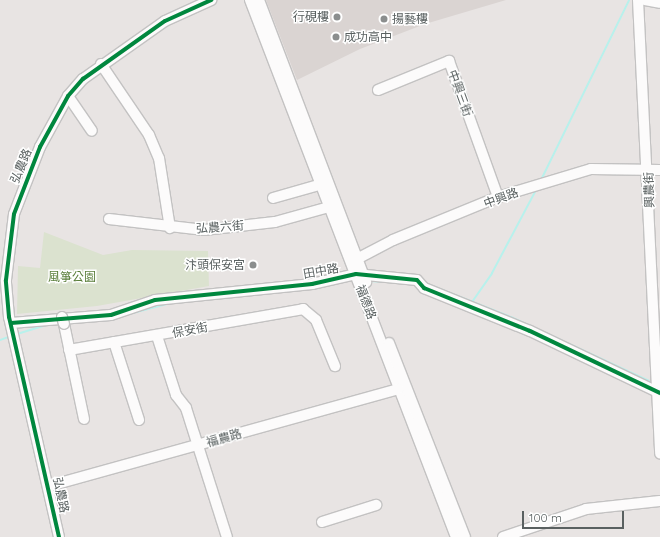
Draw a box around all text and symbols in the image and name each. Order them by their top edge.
place label: 行硯樓 [293,10,329,24]
marker: 行硯樓 [332,12,342,22]
place label: 揚藝樓 [392,12,428,26]
marker: 揚藝樓 [379,14,389,24]
place label: 成功高中 [344,30,392,44]
marker: 成功高中 [331,32,341,42]
street label: 中興三街 [445,68,475,118]
street label: 弘農路 [7,147,35,185]
street label: 興農街 [641,172,657,208]
street label: 中興路 [482,185,520,211]
street label: 弘農六街 [196,218,244,236]
place label: 汴頭保安宮 [185,258,245,272]
marker: 汴頭保安宮 [248,260,258,270]
street label: 田中路 [302,261,340,281]
park label: 風箏公園 [48,270,96,284]
street label: 福德路 [353,283,379,321]
street label: 保安街 [171,319,209,341]
street label: 福農路 [205,426,243,450]
street label: 弘農路 [50,476,72,514]
scale bar [524,503,626,529]
text: 100 m [529,510,562,525]

